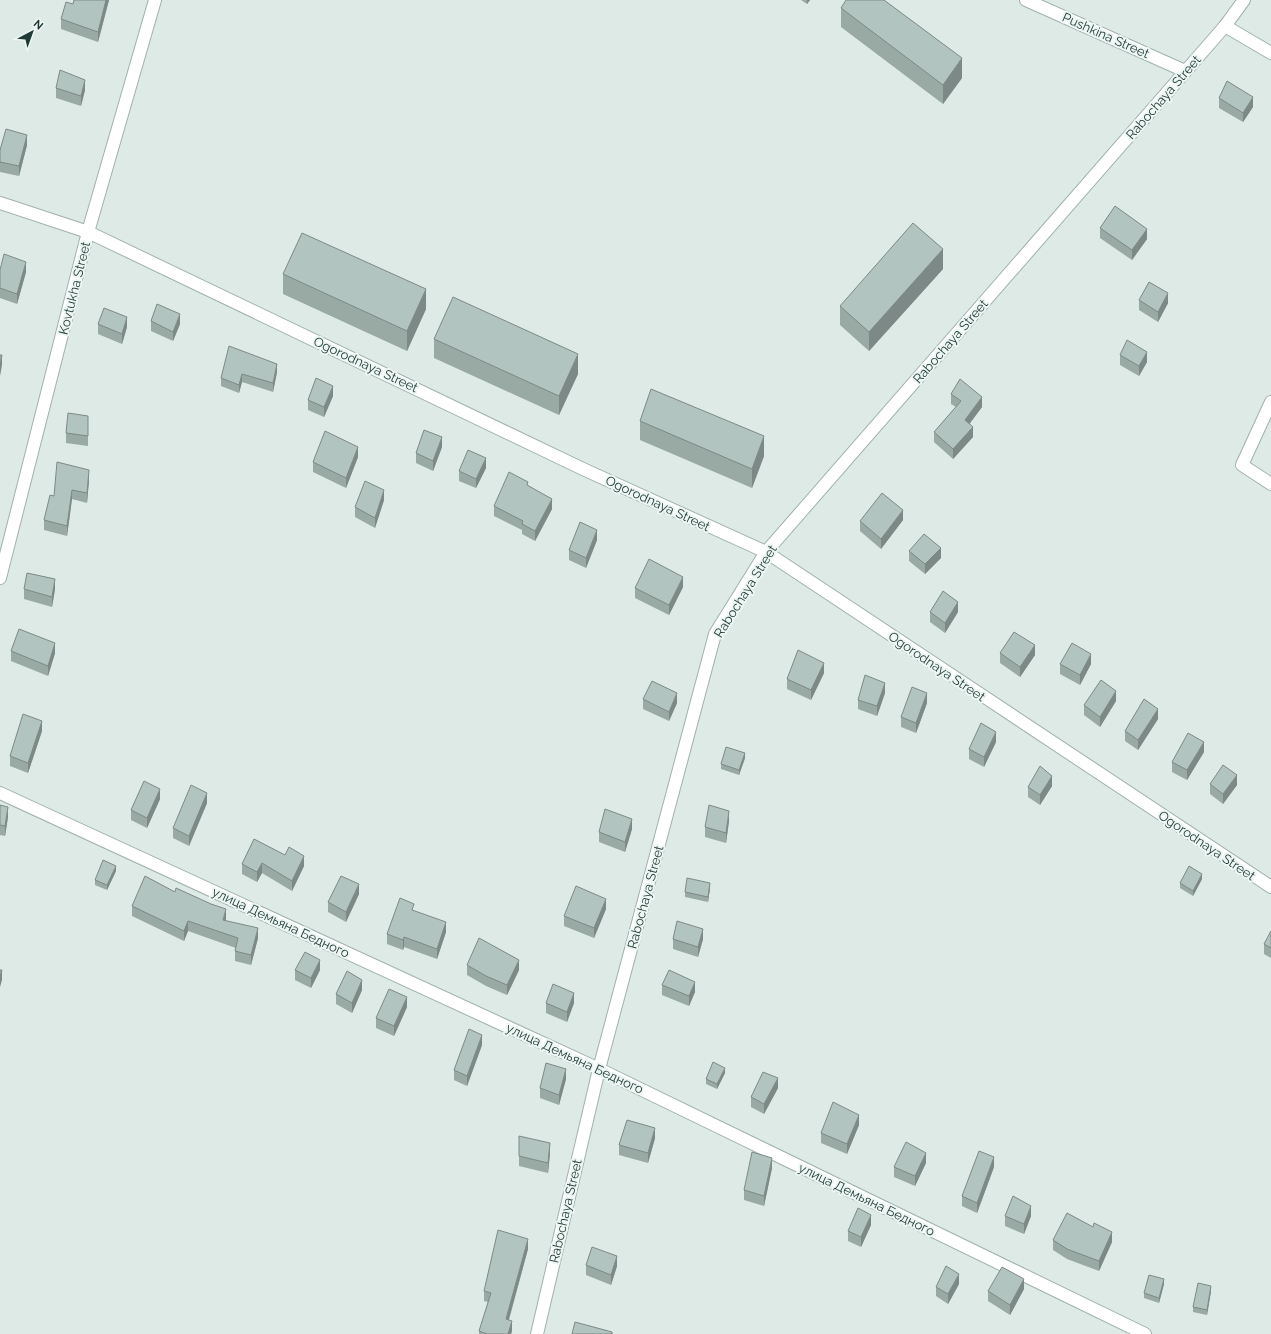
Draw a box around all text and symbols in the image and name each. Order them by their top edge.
street label: Pushkina Street [1060,10,1152,62]
north arrow [12,12,52,52]
text: N [31,17,46,32]
street label: Rabochaya Street [1123,52,1204,142]
street label: Kovtukha Street [56,239,93,336]
street label: Rabochaya Street [910,296,991,386]
street label: Ogorodnaya Street [311,334,421,395]
street label: Ogorodnaya Street [603,473,713,534]
street label: Rabochaya Street [711,542,780,640]
street label: Ogorodnaya Street [885,628,988,705]
street label: Ogorodnaya Street [1155,807,1258,884]
street label: Rabochaya Street [625,843,667,950]
street label: улица Демьяна Бедного [210,884,352,961]
street label: улица Демьяна Бедного [504,1020,646,1097]
street label: Rabochaya Street [546,1157,585,1265]
street label: улица Демьяна Бедного [796,1160,938,1239]

